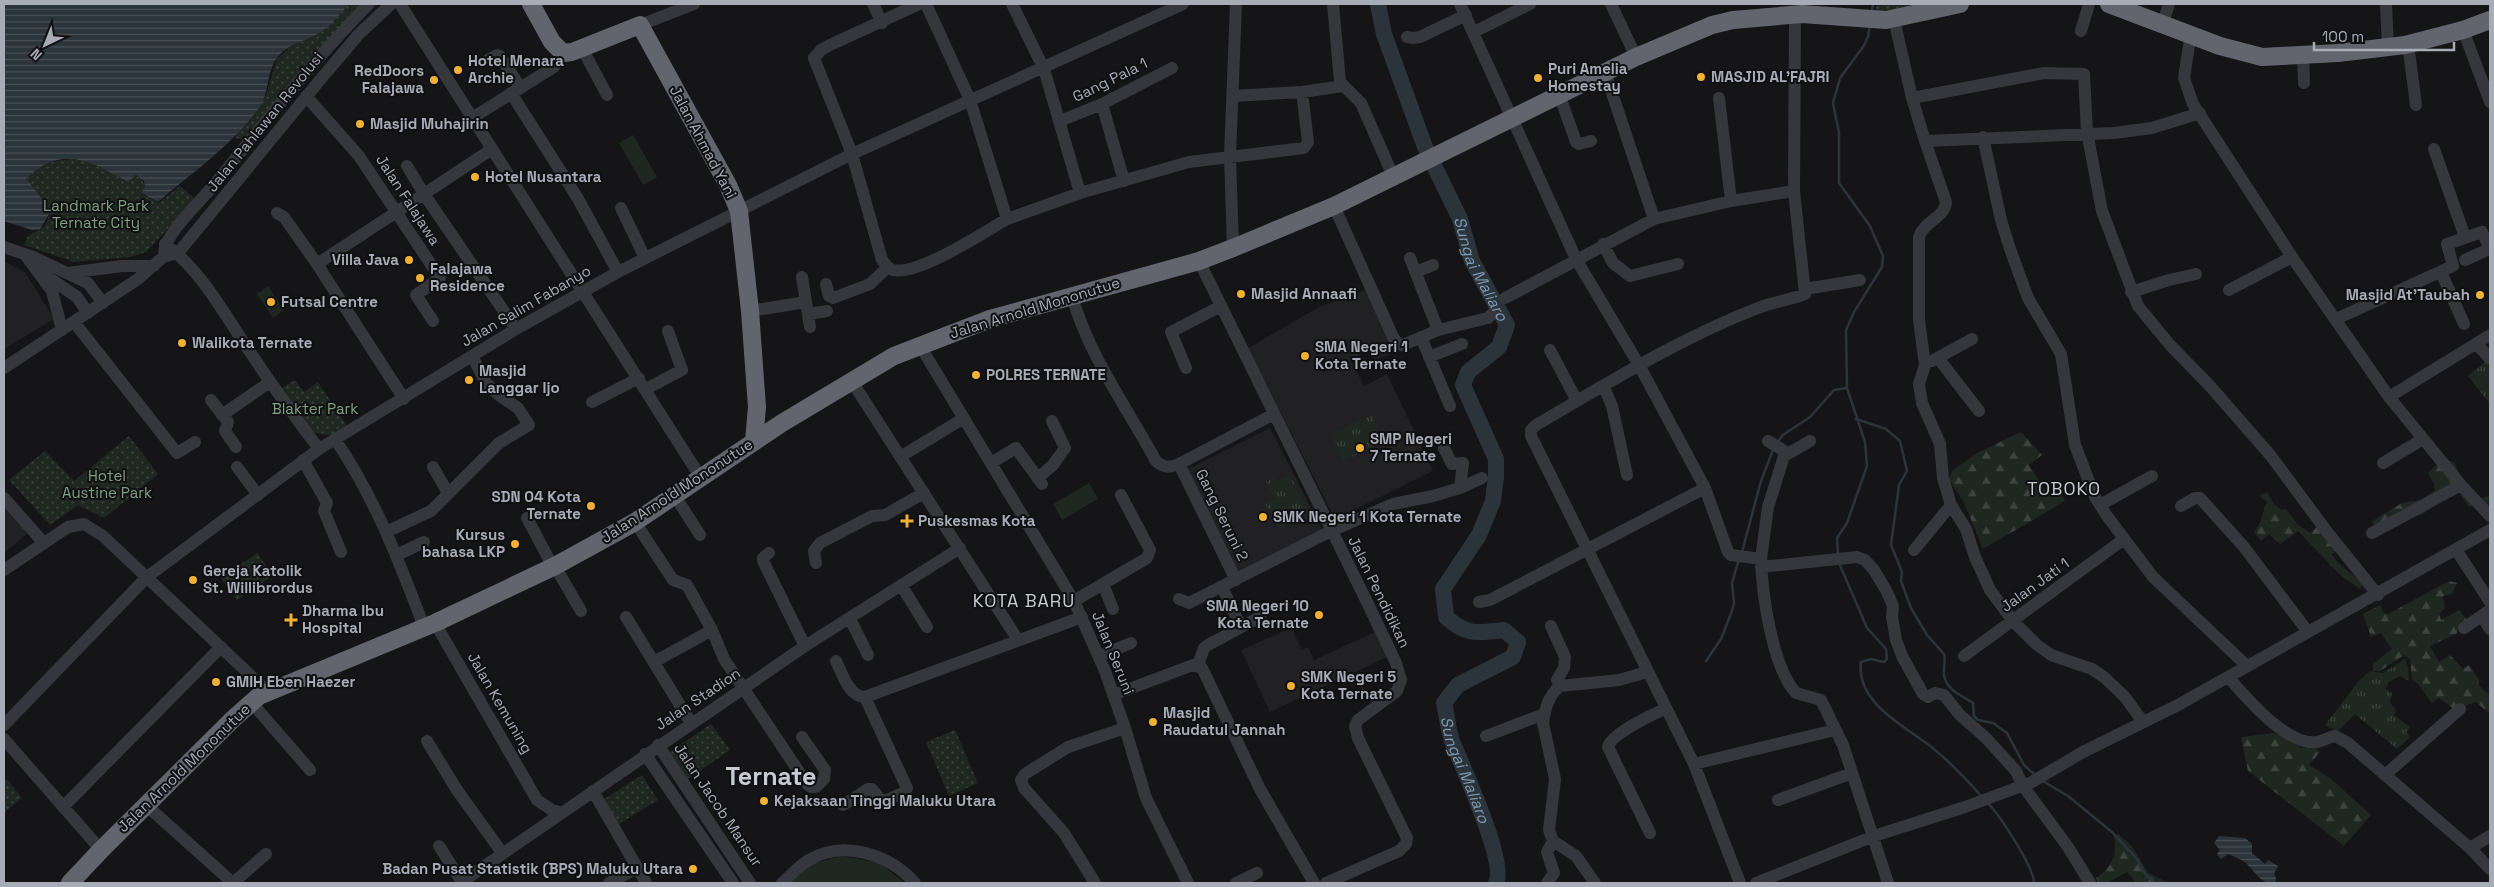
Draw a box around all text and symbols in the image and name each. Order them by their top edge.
north arrow [20,20,70,70]
scale bar [2314,20,2454,52]
text: 100 m [2322,27,2364,46]
text: N [27,45,46,64]
street label: Jalan Pahlawan Revolusi [202,48,327,195]
place label: Hotel Menara Archie [468,51,564,87]
street label: Gang Pala 1 [1069,53,1150,106]
place label: Puri Amelia Homestay [1548,59,1628,95]
place label: RedDoors Falajawa [354,61,424,97]
marker: Hotel Menara Archie [452,64,464,76]
place label: MASJID AL'FAJRI [1711,67,1830,86]
marker: MASJID AL'FAJRI [1695,71,1707,83]
marker: Puri Amelia Homestay [1532,72,1544,84]
marker: RedDoors Falajawa [428,74,440,86]
street label: Jalan Ahmad Yani [666,82,741,201]
place label: Masjid Muhajirin [370,114,489,133]
marker: Masjid Muhajirin [354,118,366,130]
street label: Jalan Falajawa [372,151,445,249]
place label: Hotel Nusantara [485,167,602,186]
marker: Hotel Nusantara [469,171,481,183]
park label: Landmark Park Ternate City [43,196,149,232]
water label: Sungai Maliaro [1449,214,1513,326]
place label: Villa Java [332,250,399,269]
marker: Villa Java [403,254,415,266]
place label: Falajawa Residence [430,259,505,295]
street label: Jalan Salim Fabanyo [457,261,594,351]
marker: Falajawa Residence [414,272,426,284]
street label: Jalan Arnold Mononutue [947,273,1122,342]
place label: Masjid Annaafi [1251,284,1357,303]
place label: Masjid At'Taubah [2346,285,2470,304]
marker: Masjid Annaafi [1235,288,1247,300]
marker: Masjid At'Taubah [2474,289,2486,301]
place label: Futsal Centre [281,292,378,311]
marker: Futsal Centre [265,296,277,308]
place label: Walikota Ternate [192,333,313,352]
marker: Walikota Ternate [176,337,188,349]
place label: SMA Negeri 1 Kota Ternate [1315,337,1408,373]
marker: SMA Negeri 1 Kota Ternate [1299,350,1311,362]
place label: Masjid Langgar Ijo [479,361,560,397]
place label: POLRES TERNATE [986,365,1106,384]
marker: POLRES TERNATE [970,369,982,381]
marker: Masjid Langgar Ijo [463,374,475,386]
park label: Blakter Park [272,399,358,418]
place label: SMP Negeri 7 Ternate [1370,429,1452,465]
street label: Jalan Arnold Mononutue [597,434,756,547]
marker: SMP Negeri 7 Ternate [1354,442,1366,454]
park label: Hotel Austine Park [62,466,152,502]
street label: Gang Seruni 2 [1192,466,1253,564]
district label: TOBOKO [2027,477,2101,500]
place label: SDN 04 Kota Ternate [491,487,581,523]
marker: SDN 04 Kota Ternate [585,500,597,512]
place label: SMK Negeri 1 Kota Ternate [1273,507,1462,526]
place label: Puskesmas Kota [918,511,1036,530]
marker: SMK Negeri 1 Kota Ternate [1257,511,1269,523]
marker: Puskesmas Kota [900,514,914,528]
place label: Kursus bahasa LKP [422,525,505,561]
street label: Jalan Pendidikan [1344,533,1415,651]
marker: Kursus bahasa LKP [509,538,521,550]
street label: Jalan Jati 1 [1997,553,2073,616]
place label: Gereja Katolik St. Willibrordus [203,561,313,597]
marker: Gereja Katolik St. Willibrordus [187,574,199,586]
district label: KOTA BARU [973,589,1075,612]
place label: SMA Negeri 10 Kota Ternate [1206,596,1309,632]
place label: Dharma Ibu Hospital [302,601,384,637]
street label: Jalan Seruni [1088,608,1139,697]
marker: SMA Negeri 10 Kota Ternate [1313,609,1325,621]
marker: Dharma Ibu Hospital [284,613,298,627]
street label: Jalan Kemuning [464,649,537,757]
street label: Jalan Stadion [651,663,744,734]
place label: SMK Negeri 5 Kota Ternate [1301,667,1396,703]
place label: GMIH Eben Haezer [226,672,356,691]
marker: GMIH Eben Haezer [210,676,222,688]
marker: SMK Negeri 5 Kota Ternate [1285,680,1297,692]
street label: Jalan Arnold Mononutue [113,699,254,836]
place label: Masjid Raudatul Jannah [1163,703,1285,739]
water label: Sungai Maliaro [1436,715,1495,827]
marker: Masjid Raudatul Jannah [1147,716,1159,728]
street label: Jalan Jacob Mansur [670,739,767,870]
district label: Ternate [725,760,817,792]
place label: Kejaksaan Tinggi Maluku Utara [774,791,996,810]
marker: Kejaksaan Tinggi Maluku Utara [758,795,770,807]
place label: Badan Pusat Statistik (BPS) Maluku Utara [382,859,683,878]
marker: Badan Pusat Statistik (BPS) Maluku Utara [687,863,699,875]

